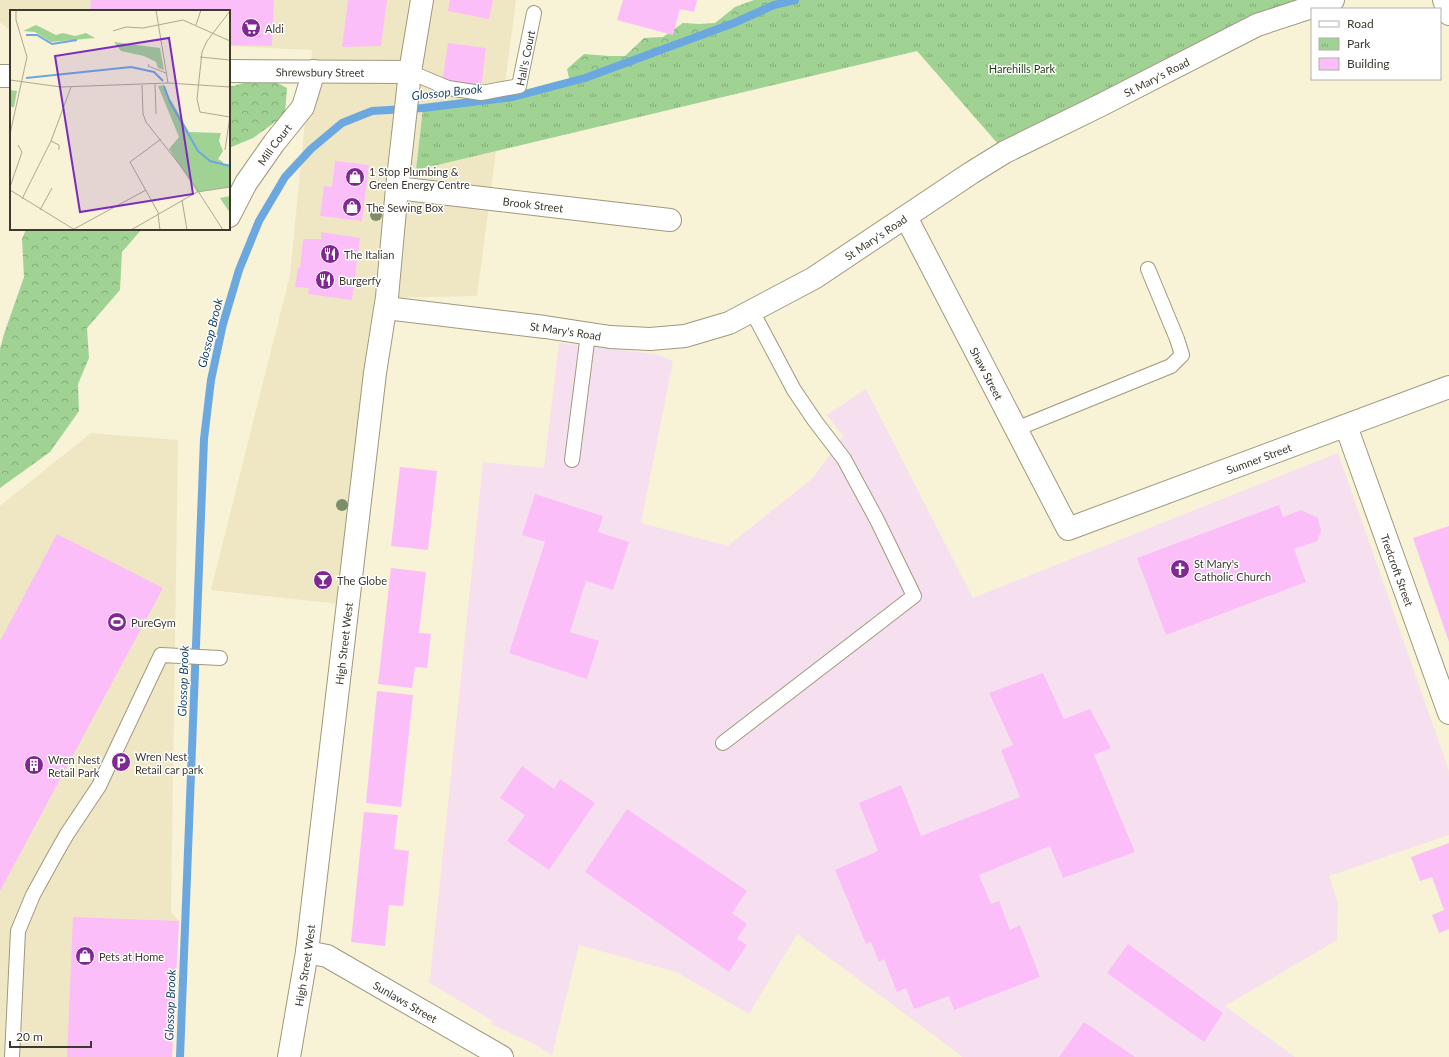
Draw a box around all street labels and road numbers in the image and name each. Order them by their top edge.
street label: Hall's Court [513,29,537,87]
street label: St Mary's Road [1121,54,1191,99]
street label: Shrewsbury Street [276,65,364,78]
street label: Mill Court [254,121,294,167]
street label: Brook Street [502,194,564,214]
street label: St Mary's Road [842,212,909,262]
street label: St Mary's Road [529,319,602,342]
street label: Shaw Street [968,345,1006,402]
street label: Sumner Street [1224,440,1293,476]
street label: Tredcroft Street [1379,532,1417,608]
street label: High Street West [332,602,354,685]
street label: High Street West [291,924,317,1007]
street label: Sunlaws Street [371,978,440,1025]

